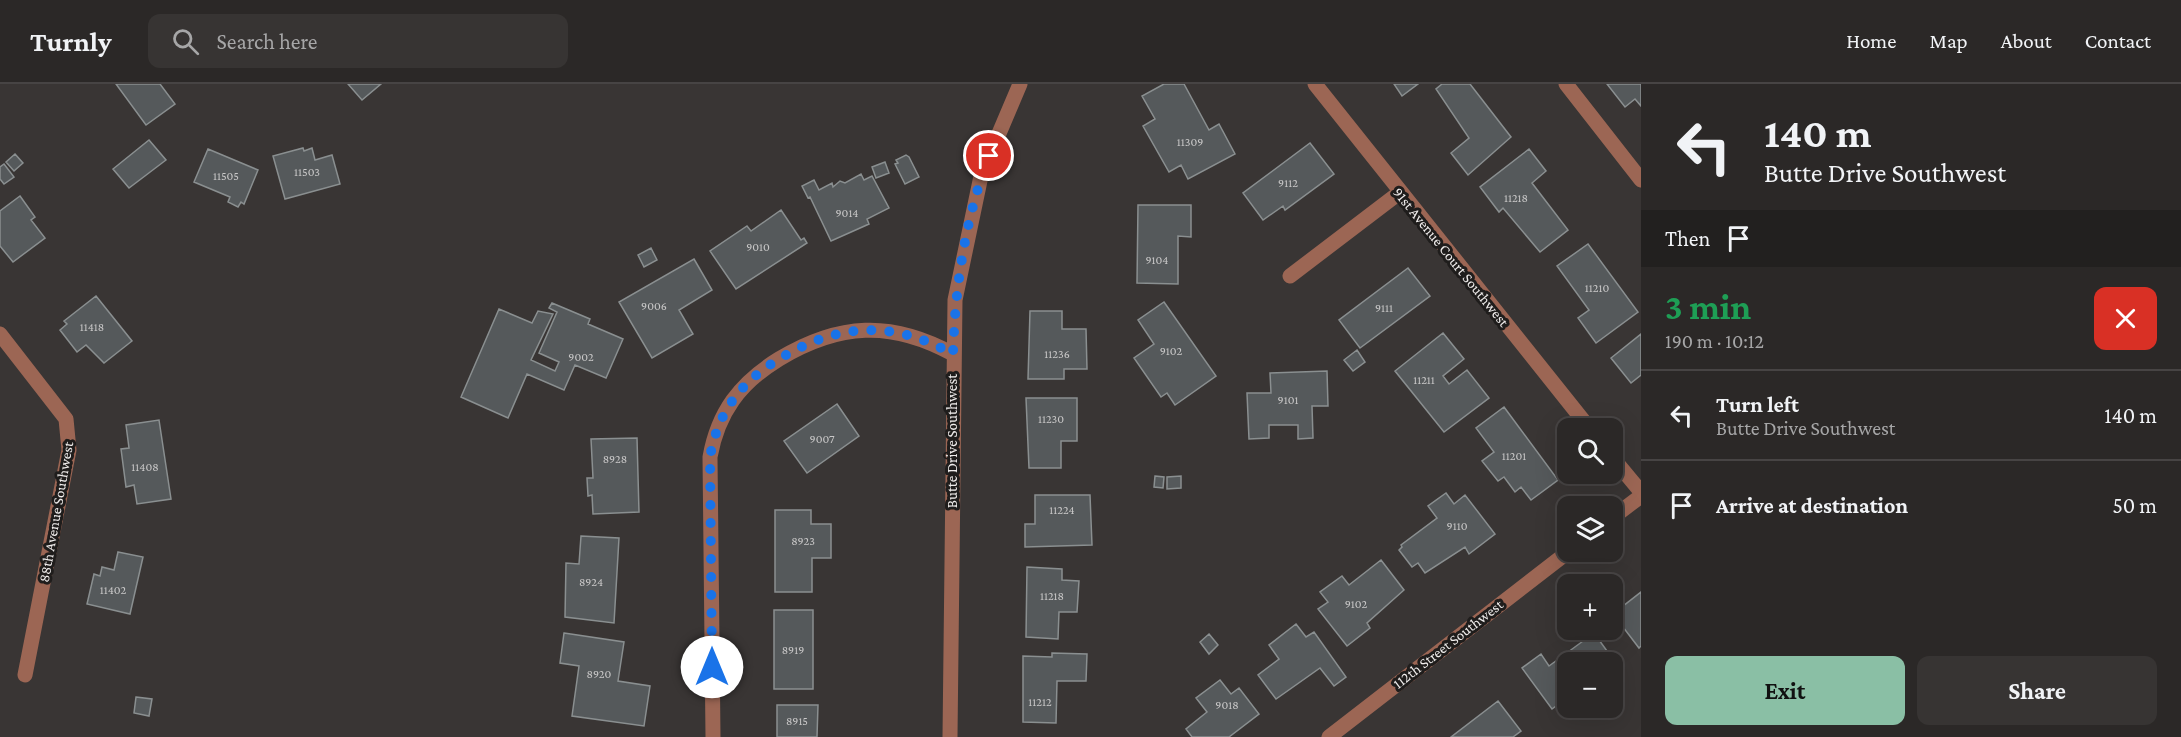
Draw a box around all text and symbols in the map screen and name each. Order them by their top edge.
search box [148,14,568,68]
icon: search [169,25,202,58]
text: Turnly [30,26,112,57]
text: Search here [217,29,318,54]
text: Home [1846,29,1896,53]
text: Map [1929,29,1968,53]
text: About [2001,29,2052,53]
text: Contact [2085,29,2151,53]
icon: left [1665,108,1743,186]
text: 140 m [1764,109,1872,156]
pin [963,130,1014,181]
house number: 11309 [1177,135,1203,149]
icon: arrive [972,139,1005,172]
text: Butte Drive Southwest [1764,158,2006,188]
house number: 11503 [294,165,320,179]
house number: 11505 [213,169,239,183]
house number: 9112 [1278,176,1298,190]
street label: 91st Avenue Court Southwest [1390,184,1513,331]
house number: 11218 [1504,191,1528,205]
house number: 9014 [836,206,859,220]
icon: arrive [1722,222,1755,255]
text: Then [1665,226,1710,251]
house number: 9010 [746,240,770,254]
house number: 9104 [1146,253,1169,267]
house number: 11210 [1585,281,1609,295]
text: 3 min [1665,287,1751,327]
button: close [2094,287,2157,350]
house number: 9006 [641,299,667,313]
house number: 9111 [1375,301,1393,315]
house number: 11418 [80,320,104,334]
text: 190 m · 10:12 [1665,330,1764,352]
house number: 9102 [1160,344,1183,358]
house number: 11236 [1044,347,1070,361]
house number: 9002 [568,350,594,364]
street label: Butte Drive Southwest [944,373,960,508]
house number: 11211 [1413,373,1435,387]
text: Turn left [1716,392,1799,417]
house number: 9101 [1278,393,1298,407]
icon: left [1665,399,1698,432]
text: 140 m [2104,403,2157,428]
house number: 11230 [1038,412,1064,426]
text: Butte Drive Southwest [1716,417,1895,439]
map controls [1557,418,1623,718]
button: search [1557,418,1623,484]
house number: 9007 [810,432,835,446]
street label: 88th Avenue Southwest [36,439,76,584]
house number: 11201 [1502,449,1526,463]
house number: 8928 [603,452,627,466]
house number: 11408 [131,460,159,474]
icon: arrive [1665,489,1698,522]
text: Arrive at destination [1716,493,1908,518]
text: 50 m [2112,493,2157,518]
button: layers [1557,496,1623,562]
house number: 11224 [1049,503,1075,517]
house number: 9110 [1447,519,1468,533]
house number: 8923 [791,534,815,548]
button: + [1557,574,1623,640]
house number: 8924 [579,575,603,589]
house number: 11402 [100,583,127,597]
house number: 11218 [1040,589,1064,603]
street label: 112th Street Southwest [1390,596,1507,692]
house number: 9102 [1345,597,1368,611]
position arrow [680,635,744,699]
house number: 8919 [782,643,804,657]
button: − [1557,652,1623,718]
button: Exit [1665,656,1905,725]
button: Share [1917,656,2157,725]
house number: 8920 [587,667,612,681]
house number: 11212 [1028,695,1052,709]
house number: 9018 [1215,698,1239,712]
house number: 8915 [786,714,808,728]

